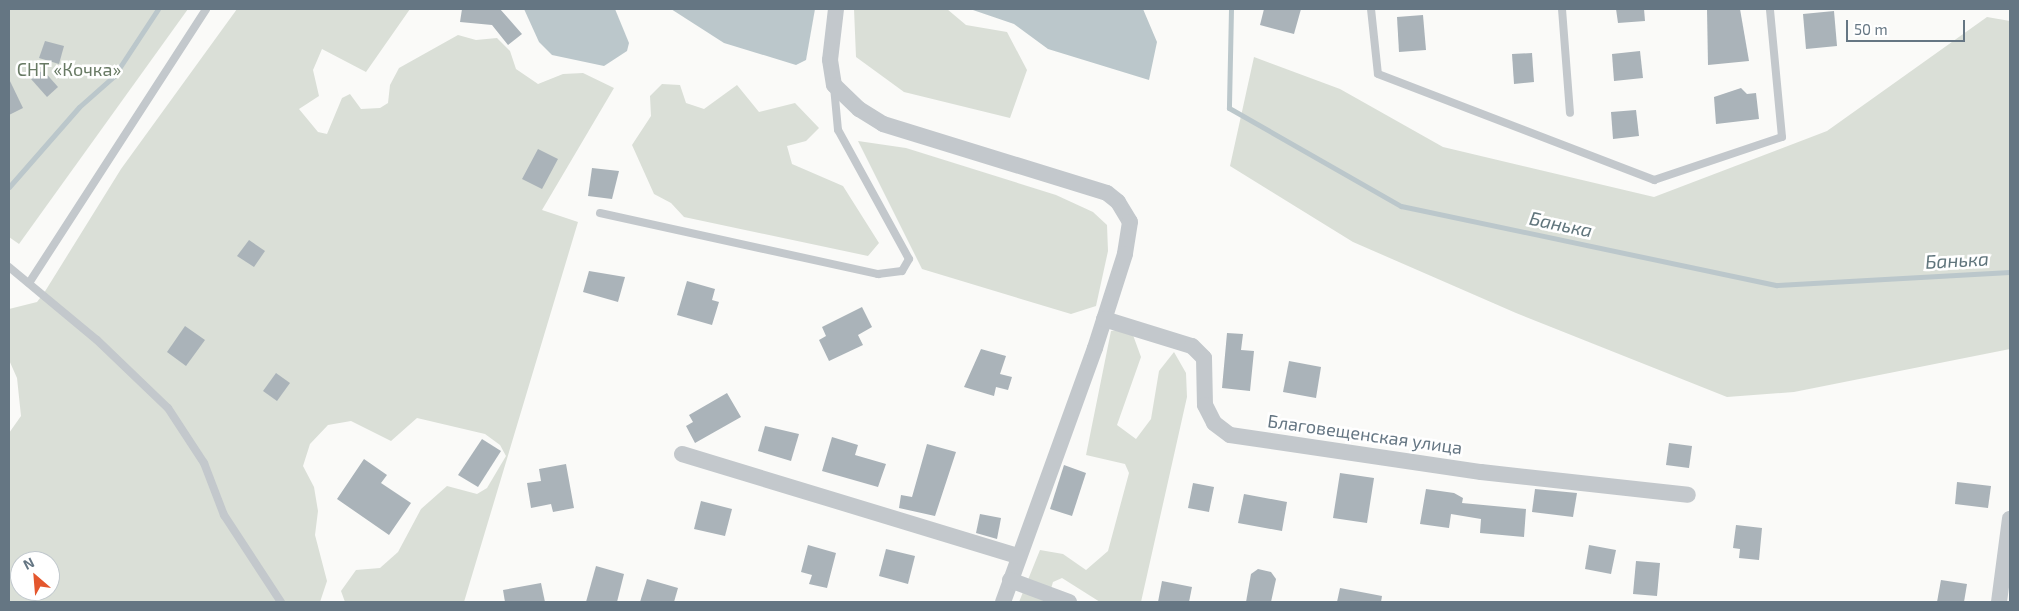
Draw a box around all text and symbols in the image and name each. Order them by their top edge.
scale bar [1849,10,1968,42]
text: 50 m [1854,20,1888,38]
park label: СНТ «Кочка» [17,58,121,80]
water label: Банька [1527,206,1595,242]
water label: Банька [1924,247,1990,273]
street label: Благовещенская улица [1266,410,1464,458]
north arrow [10,551,60,601]
text: N [20,553,37,573]

